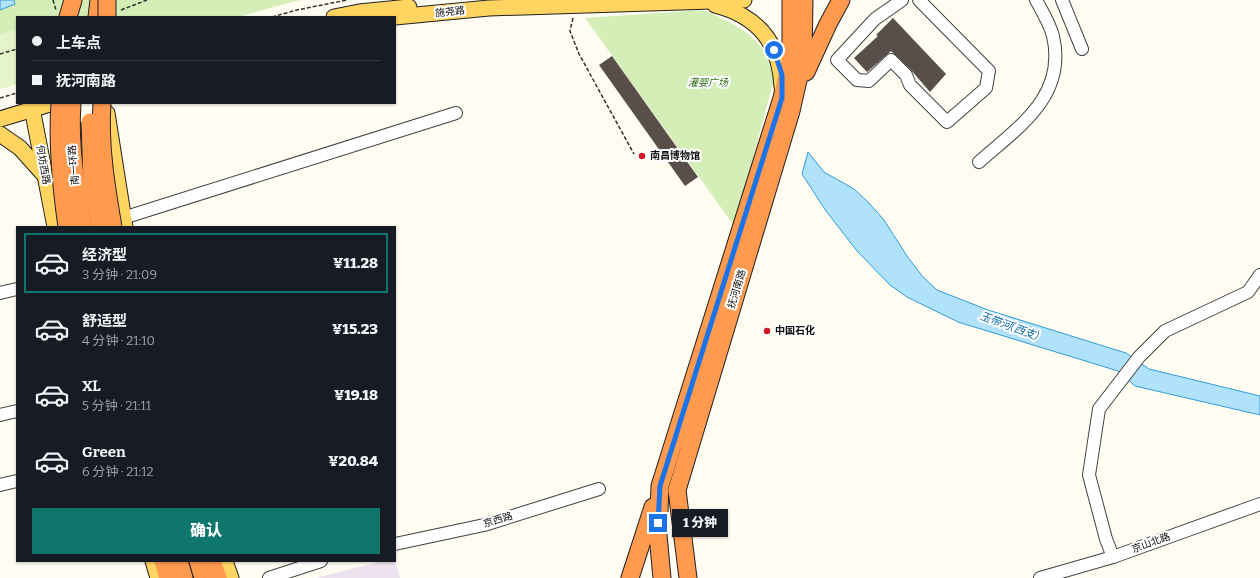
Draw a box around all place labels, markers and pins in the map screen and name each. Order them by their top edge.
place label: 南昌博物馆 [650,149,700,162]
marker: 南昌博物馆 [637,151,647,161]
place label: 中国石化 [775,324,815,337]
marker: 中国石化 [762,326,772,336]

